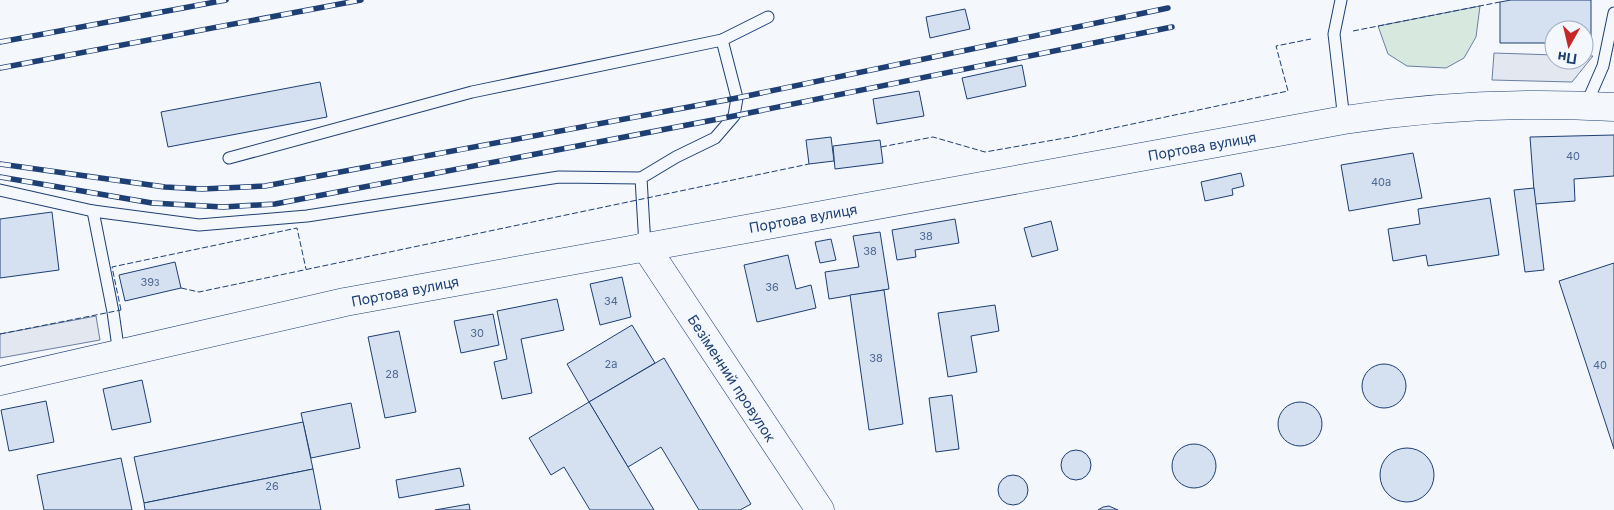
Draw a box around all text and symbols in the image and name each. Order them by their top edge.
north arrow [1544,20,1594,70]
text: Пн [1556,49,1578,68]
street label: Портова вулиця [1147,128,1257,164]
house number: 40 [1566,149,1580,163]
house number: 40а [1371,175,1391,189]
street label: Портова вулиця [748,200,858,236]
house number: 38 [919,229,933,243]
house number: 38 [863,244,877,258]
street label: Портова вулиця [350,272,460,310]
house number: 39з [140,275,160,289]
house number: 36 [765,280,779,294]
house number: 34 [604,294,618,308]
street label: Безіменний провулок [685,311,780,445]
house number: 30 [470,326,484,340]
house number: 38 [869,351,883,365]
house number: 2а [605,357,617,371]
house number: 40 [1593,358,1607,372]
house number: 28 [385,367,399,381]
house number: 26 [265,479,279,493]

